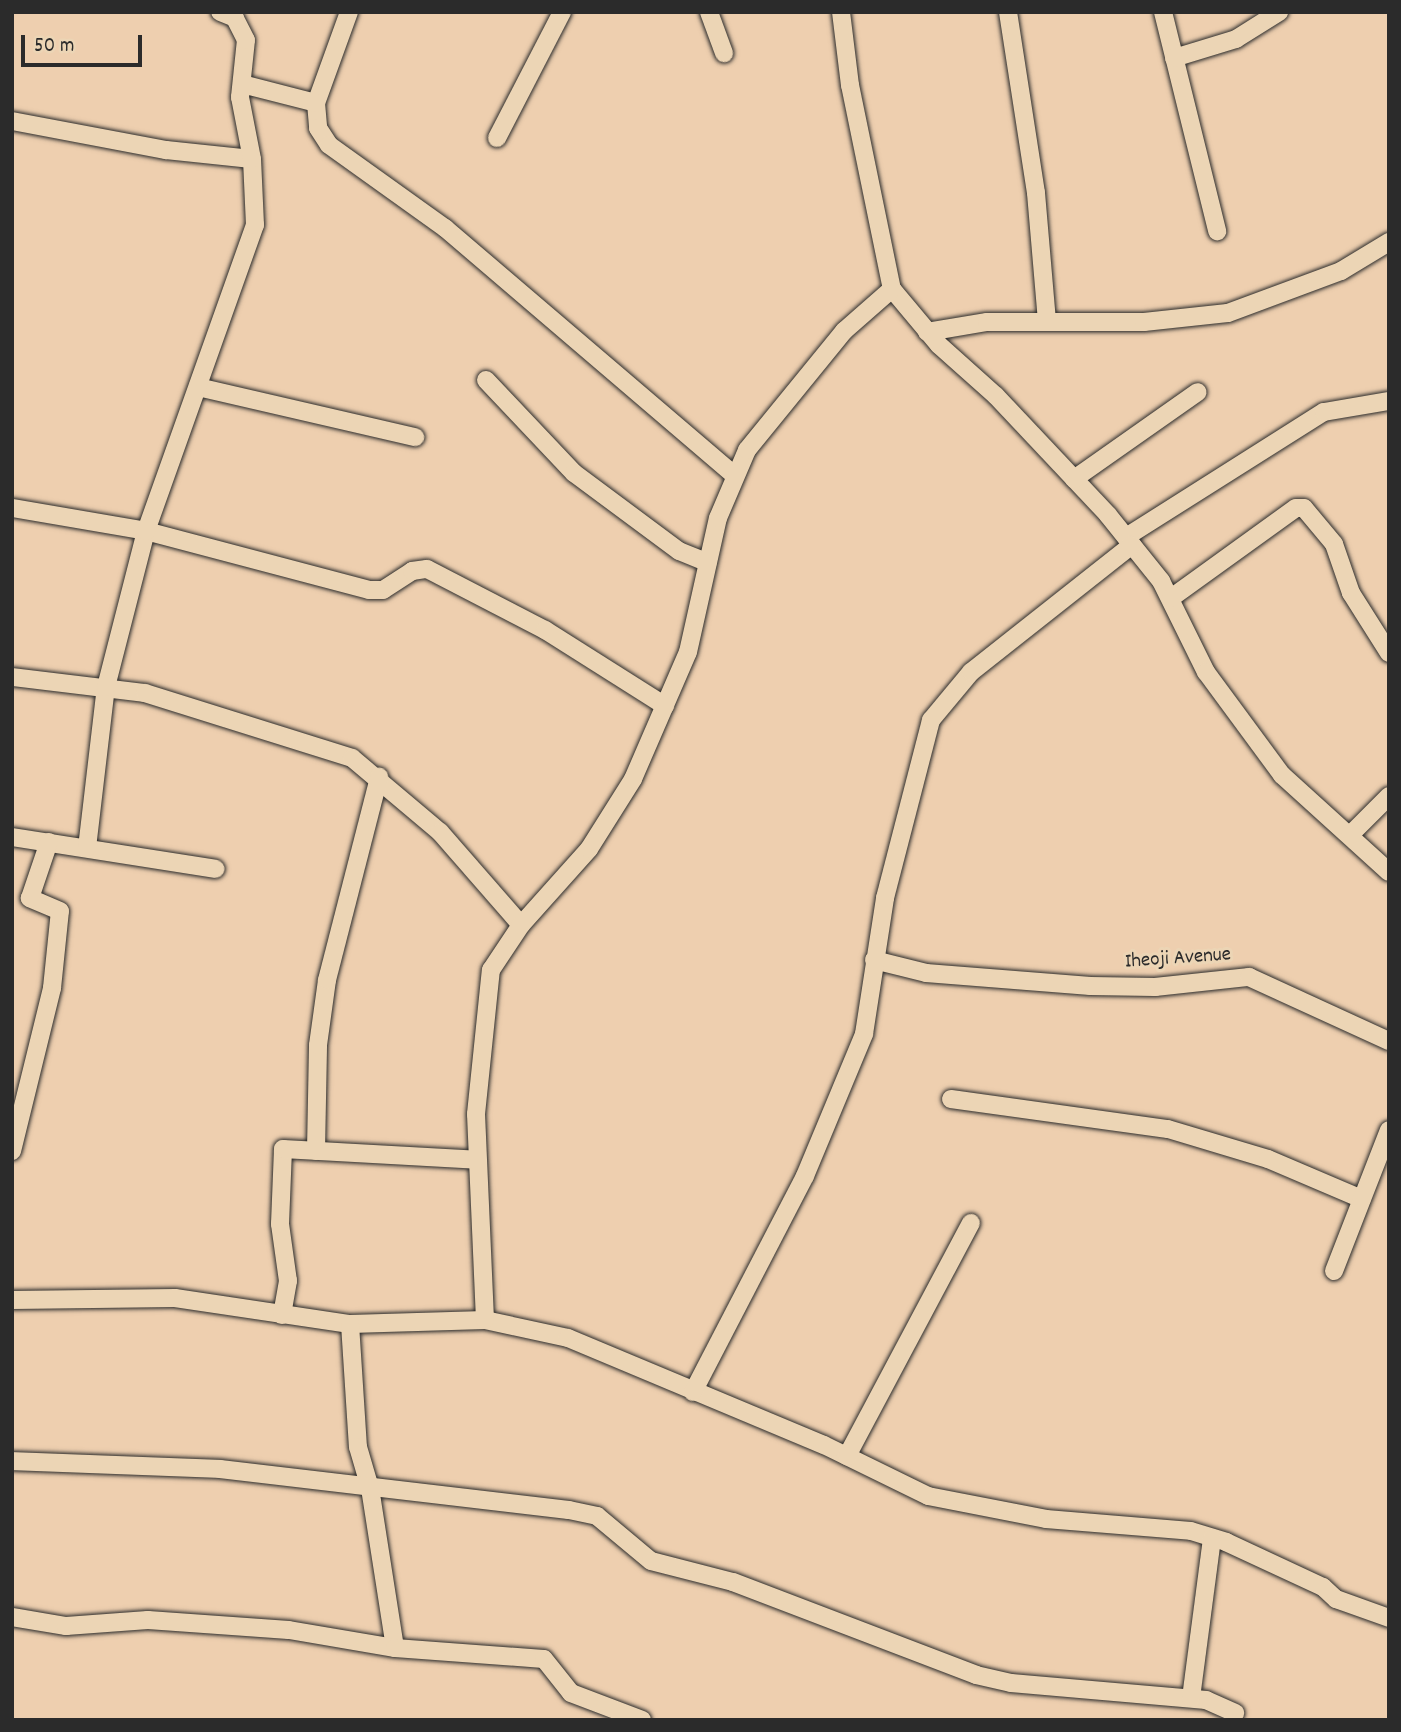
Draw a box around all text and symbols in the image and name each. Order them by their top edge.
scale bar [24,21,145,65]
text: 50 m [34,32,74,62]
street label: Iheoji Avenue [1124,943,1232,975]

